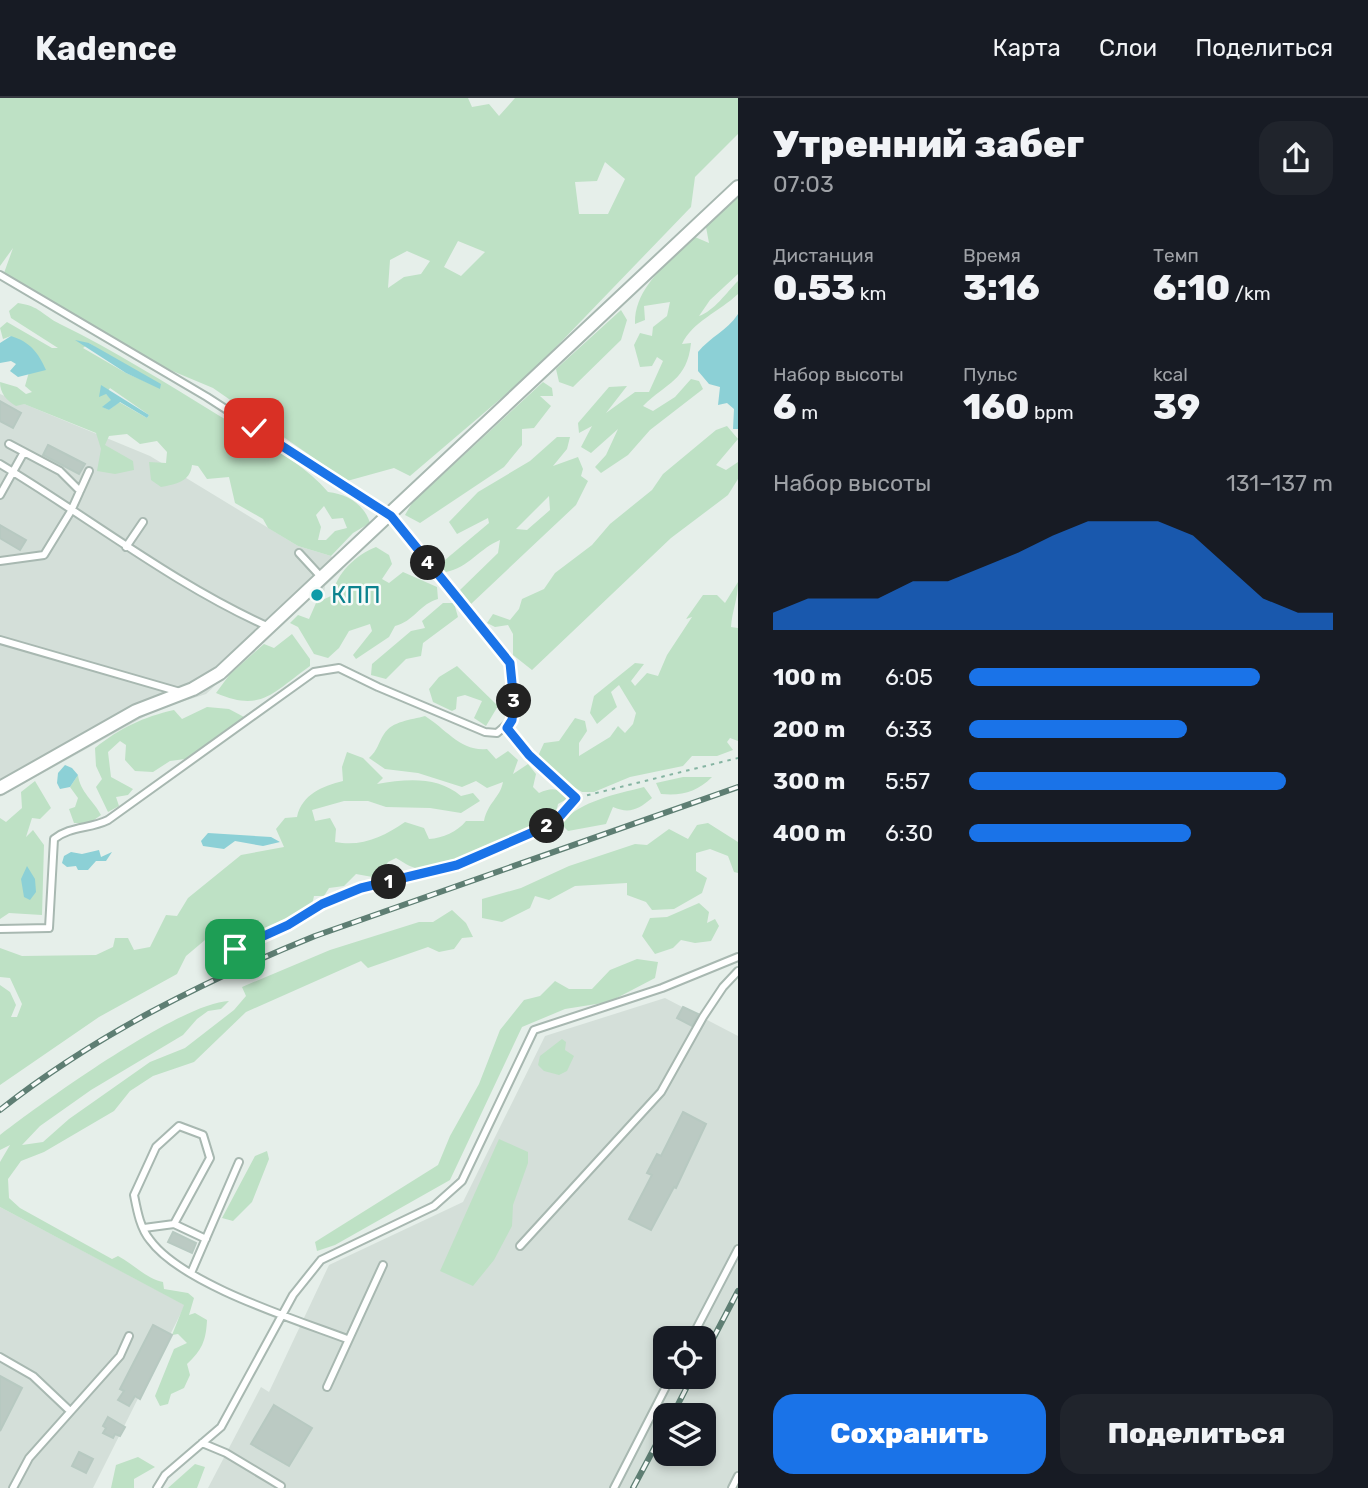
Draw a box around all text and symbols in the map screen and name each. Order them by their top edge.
text: Kadence [35,29,177,68]
text: Карта [992,34,1061,62]
text: Слои [1099,34,1157,62]
text: Поделиться [1195,34,1333,62]
text: Утренний забег [773,121,1084,167]
button: share [1259,121,1333,195]
text: 07:03 [773,170,834,198]
text: Дистанция [773,244,874,267]
text: Время [963,244,1021,267]
text: Темп [1153,244,1199,267]
text: 0.53 [773,267,855,309]
text: 3:16 [963,267,1040,309]
text: 6:10 [1153,267,1230,309]
text: km [855,282,886,305]
text: /km [1230,282,1271,305]
text: Набор высоты [773,363,904,386]
text: Пульс [963,363,1017,386]
text: kcal [1153,363,1188,386]
text: 6 [773,386,797,428]
text: 160 [963,386,1029,428]
text: 39 [1153,386,1200,428]
pin [224,398,284,458]
text: m [797,401,818,424]
text: bpm [1029,401,1074,424]
icon: check [235,409,273,447]
text: Набор высоты [773,469,931,497]
text: 131–137 m [1226,469,1333,497]
pin: 4 [410,546,446,580]
text: 4 [421,551,434,574]
place label: КПП [331,581,381,609]
marker: КПП [309,587,325,603]
text: 100 m [773,663,842,691]
text: 6:05 [885,663,933,691]
pin: 3 [496,684,532,718]
text: 3 [507,689,520,712]
text: 200 m [773,715,845,743]
text: 6:33 [885,715,932,743]
text: 300 m [773,767,845,795]
text: 5:57 [885,767,930,795]
pin: 2 [530,808,564,844]
text: 2 [540,814,553,837]
text: 400 m [773,819,846,847]
text: 6:30 [885,819,933,847]
pin: 1 [372,864,406,900]
text: 1 [384,870,393,893]
pin [205,919,265,979]
icon: arrive [216,930,254,968]
map controls [653,1326,716,1466]
button: locate [653,1326,716,1389]
button: Сохранить [773,1394,1046,1474]
button: Поделиться [1060,1394,1333,1474]
button: layers [653,1403,716,1466]

